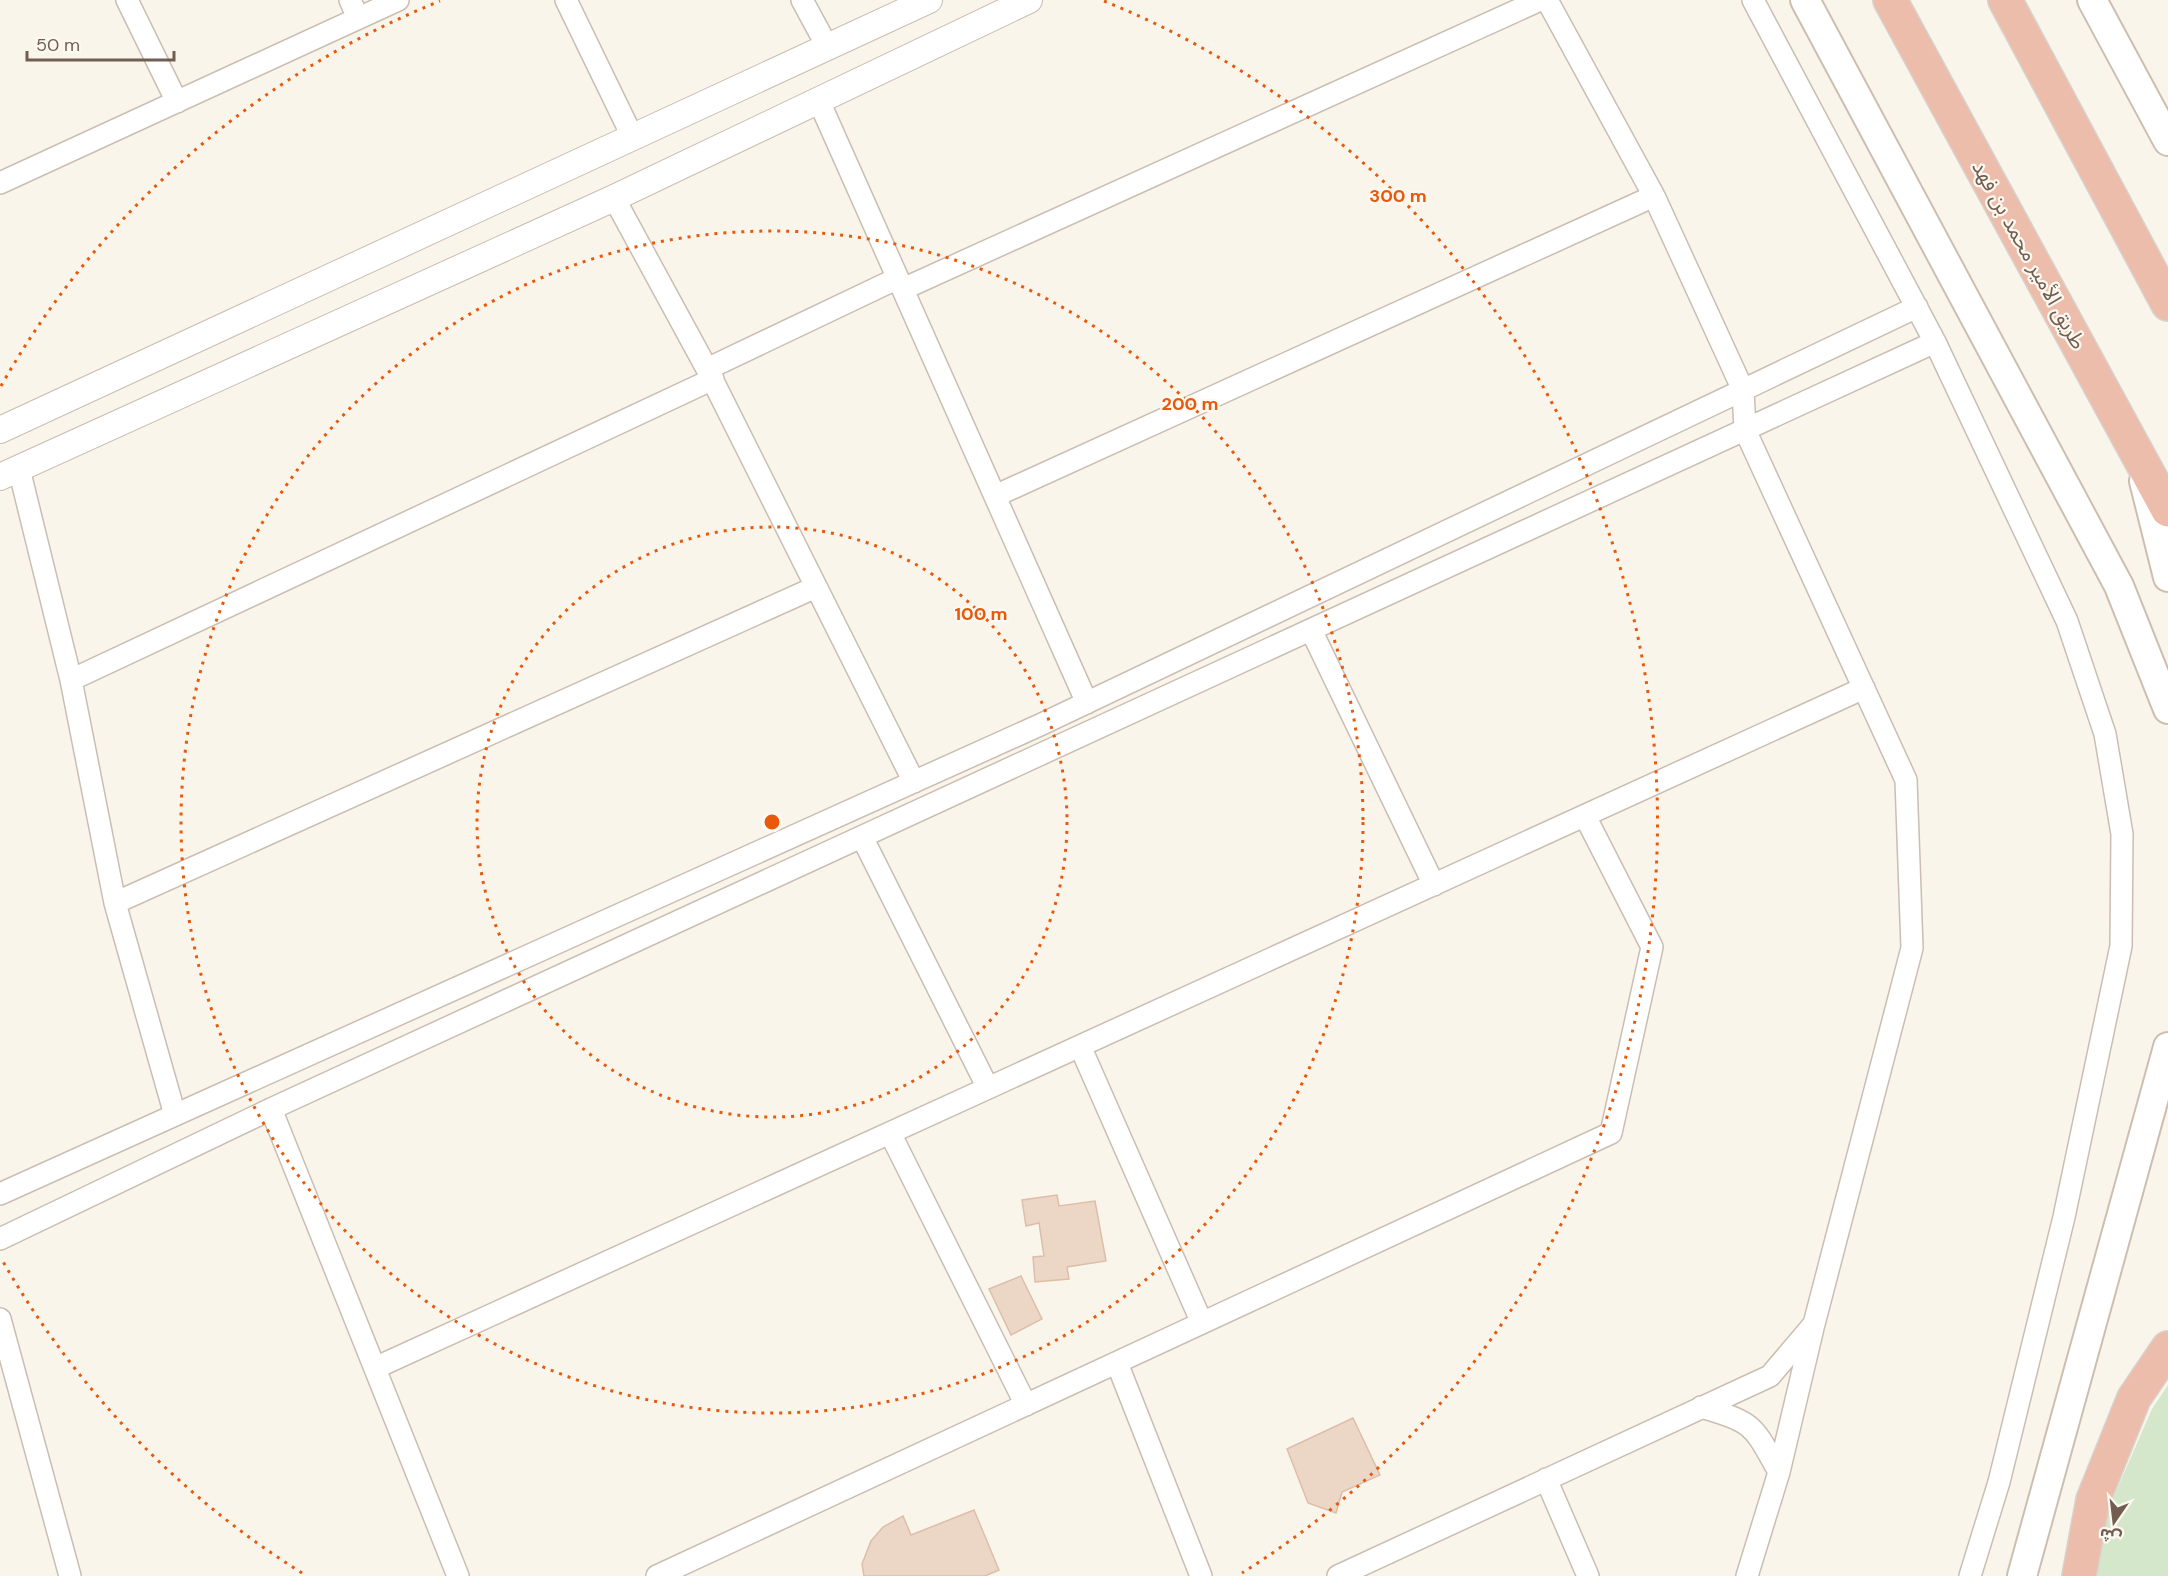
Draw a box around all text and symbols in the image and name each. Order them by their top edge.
scale bar [27,24,174,62]
text: 50 m [36,33,80,57]
street label: طريق الأمير محمد بن فهد [1965,156,2093,354]
text: 300 m [1369,184,1427,208]
text: 200 m [1162,392,1218,416]
text: 100 m [954,602,1008,626]
centre of rings [762,812,782,832]
north arrow [2084,1492,2144,1552]
text: ش [2097,1523,2124,1549]

